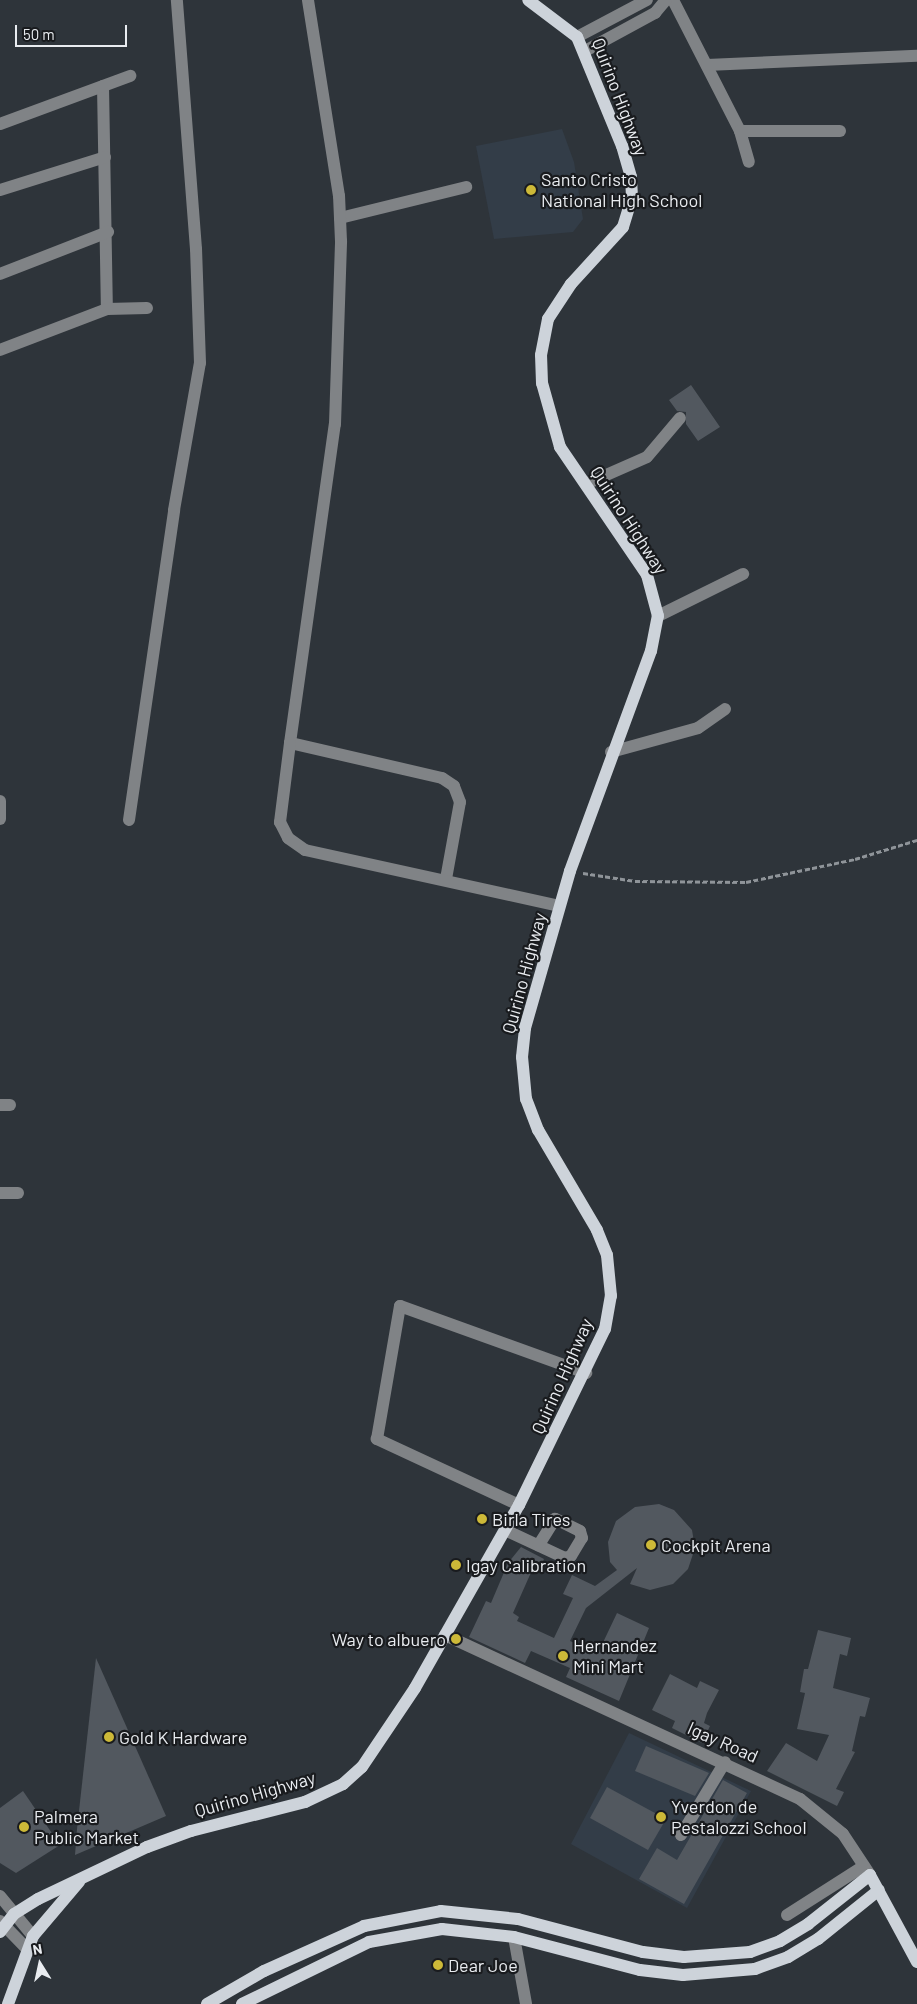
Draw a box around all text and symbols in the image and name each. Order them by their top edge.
scale bar [18,15,130,47]
text: 50 m [23,25,55,43]
street label: Quirino Highway [588,35,652,159]
place label: Santo Cristo National High School [541,169,702,212]
marker: Santo Cristo National High School [525,184,537,196]
street label: Quirino Highway [586,462,672,578]
street label: Quirino Highway [497,910,551,1036]
street label: Quirino Highway [527,1315,597,1437]
place label: Birla Tires [492,1508,570,1530]
marker: Birla Tires [476,1513,488,1525]
place label: Cockpit Arena [661,1534,771,1556]
marker: Cockpit Arena [645,1539,657,1551]
place label: Igay Calibration [466,1554,586,1576]
marker: Igay Calibration [450,1559,462,1571]
place label: Way to albuero [332,1628,446,1650]
marker: Way to albuero [450,1633,462,1645]
place label: Hernandez Mini Mart [573,1635,657,1678]
marker: Hernandez Mini Mart [557,1650,569,1662]
street label: Igay Road [684,1717,762,1767]
place label: Gold K Hardware [119,1726,247,1748]
marker: Gold K Hardware [103,1731,115,1743]
street label: Quirino Highway [192,1766,318,1822]
place label: Yverdon de Pestalozzi School [671,1796,807,1838]
place label: Palmera Public Market [34,1806,139,1848]
marker: Yverdon de Pestalozzi School [655,1811,667,1823]
marker: Palmera Public Market [18,1821,30,1833]
north arrow [15,1939,65,1989]
text: N [31,1940,43,1958]
place label: Dear Joe [448,1954,518,1976]
marker: Dear Joe [432,1959,444,1971]

